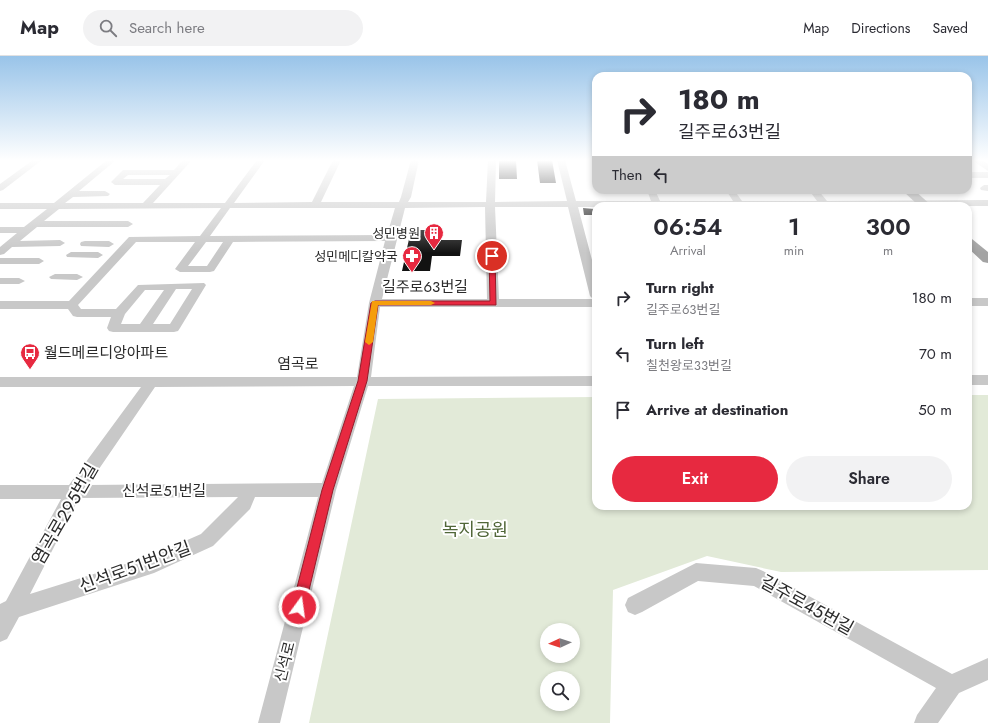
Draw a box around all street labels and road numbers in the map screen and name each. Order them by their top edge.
street label: 길주로63번길 [382,276,468,298]
street label: 염곡로 [277,353,319,375]
street label: 염곡로295번길 [25,458,105,570]
street label: 신석로51번길 [122,480,206,502]
street label: 신석로51번안길 [75,535,195,599]
street label: 길주로45번길 [755,569,859,641]
street label: 신석로 [269,639,301,685]

